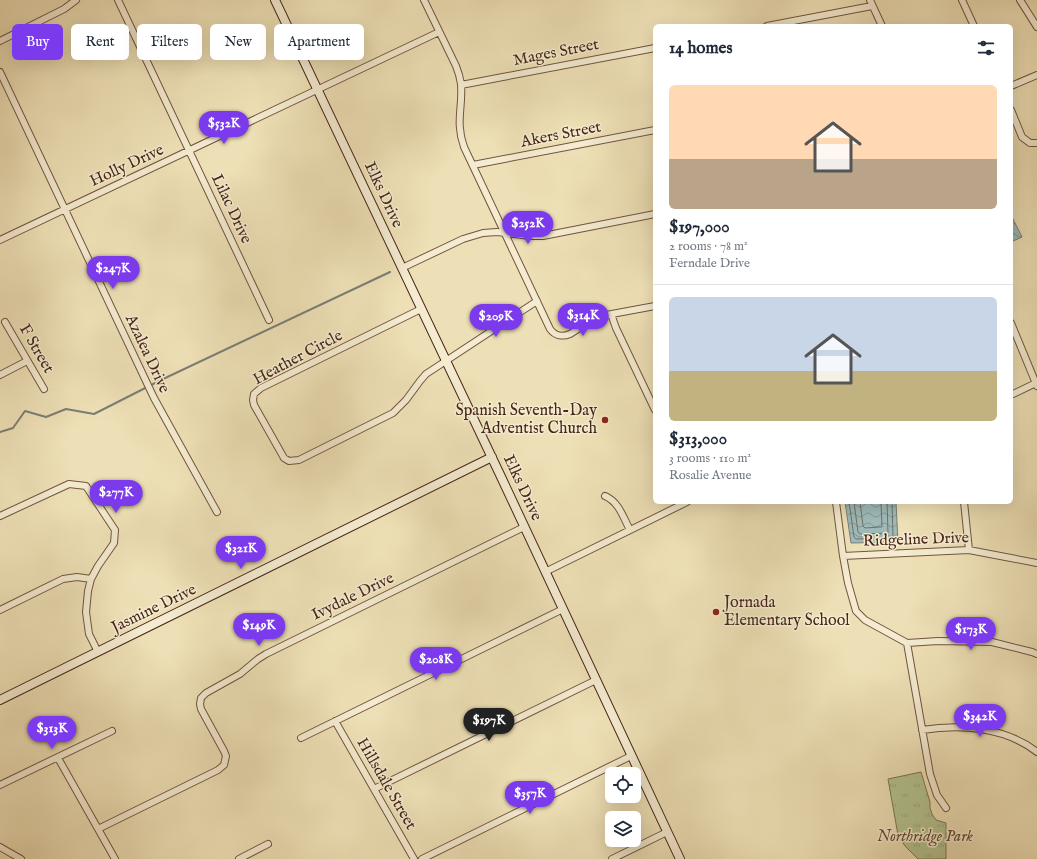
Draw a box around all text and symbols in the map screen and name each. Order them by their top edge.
chip: Buy [12,24,63,60]
chip: Rent [71,24,129,60]
chip: Filters [137,24,202,60]
chip: New [210,24,266,60]
chip: Apartment [274,24,364,60]
street label: Mages Street [511,35,601,71]
icon: filters [975,37,997,59]
text: 14 homes [669,38,732,59]
pin: $532K [196,111,252,145]
icon: home [797,111,869,183]
text: $532K [208,115,240,132]
street label: Akers Street [518,117,603,153]
street label: Holly Drive [87,140,167,192]
street label: Elks Drive [359,159,407,231]
street label: Lilac Drive [206,171,256,247]
pin: $252K [500,211,556,245]
text: $252K [511,215,545,232]
text: $197,000 [669,217,730,238]
text: 2 rooms · 78 m² [669,238,748,255]
text: Ferndale Drive [669,255,750,272]
pin: $247K [85,256,141,290]
text: $247K [96,260,130,277]
pin: $314K [555,303,611,337]
pin: $209K [468,304,524,338]
text: $314K [567,307,599,324]
text: $209K [479,308,513,325]
street label: Azalea Drive [120,311,174,396]
street label: F Street [14,321,58,378]
icon: home [797,323,869,395]
street label: Heather Circle [250,326,346,390]
place label: Spanish Seventh-Day Adventist Church [455,401,597,439]
marker: Spanish Seventh-Day Adventist Church [600,415,610,425]
text: $313,000 [669,429,727,450]
text: 3 rooms · 110 m² [669,450,751,467]
street label: Elks Drive [498,452,546,524]
text: Rosalie Avenue [669,467,752,484]
pin: $277K [88,480,144,514]
text: $277K [99,484,133,501]
street label: Ridgeline Drive [863,528,969,552]
pin: $321K [213,536,269,570]
text: $321K [225,540,257,557]
street label: Ivydale Drive [309,569,397,625]
street label: Jasmine Drive [107,580,200,639]
place label: Jornada Elementary School [722,593,850,631]
marker: Jornada Elementary School [711,607,721,617]
pin: $149K [231,613,287,647]
text: $149K [242,617,276,634]
pin: $173K [943,617,999,651]
text: $173K [955,621,987,638]
pin: $208K [408,647,464,681]
text: $208K [419,651,453,668]
pin: $342K [952,704,1008,738]
pin: $197K [461,708,517,742]
text: $342K [963,708,997,725]
text: $197K [472,712,506,729]
pin: $313K [24,716,80,750]
text: $313K [36,720,68,737]
street label: Hillsdale Street [352,735,421,834]
map controls [605,767,641,847]
button: locate [605,767,641,803]
pin: $357K [502,781,558,815]
text: $357K [514,785,546,802]
button: layers [605,811,641,847]
park label: Northridge Park [877,827,974,847]

